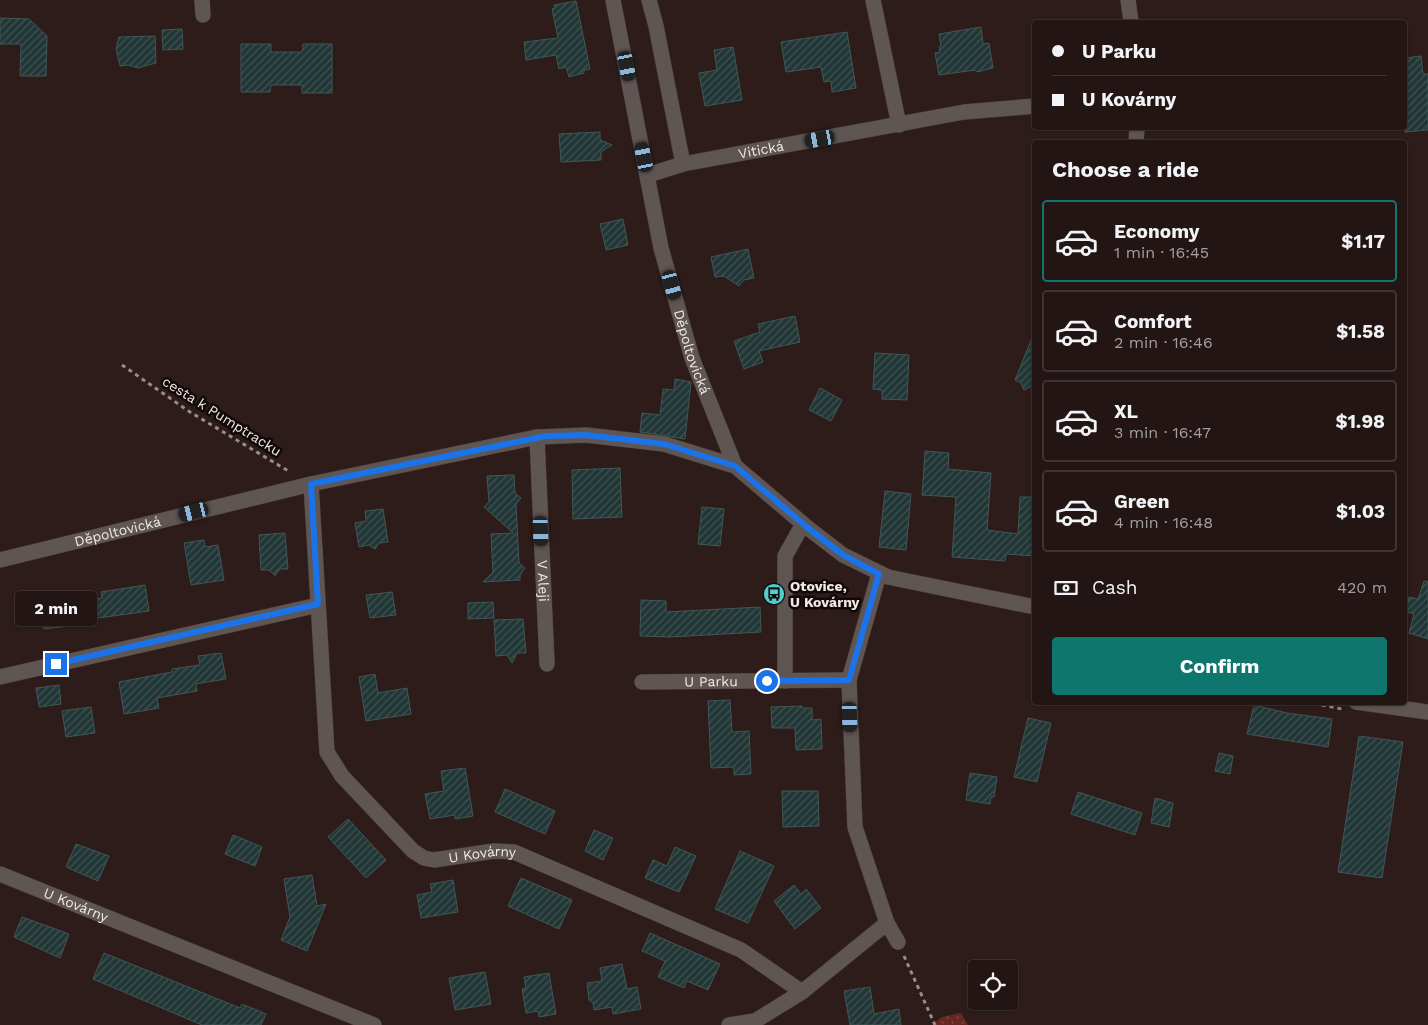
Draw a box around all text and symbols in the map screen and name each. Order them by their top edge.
text: U Parku [1082,40,1156,63]
car [616,50,637,82]
text: U Kovárny [1082,88,1176,111]
car [803,129,836,149]
street label: Vitická [737,138,785,162]
car [633,141,654,173]
text: Choose a ride [1052,157,1199,182]
icon: car [1054,219,1099,264]
text: Economy [1114,220,1199,243]
text: $1.17 [1341,230,1385,253]
text: 1 min · 16:45 [1114,243,1209,262]
car [660,269,683,301]
street label: Děpoltovická [671,308,714,397]
icon: car [1054,309,1099,354]
text: Comfort [1114,310,1192,333]
text: $1.58 [1336,320,1385,343]
text: 2 min · 16:46 [1114,333,1213,352]
street label: cesta k Pumptracku [160,373,284,459]
icon: car [1054,399,1099,444]
text: XL [1114,400,1138,423]
text: $1.98 [1336,410,1385,433]
text: 3 min · 16:47 [1114,423,1211,442]
icon: car [1054,489,1099,534]
text: Green [1114,490,1170,513]
text: $1.03 [1336,500,1385,523]
car [177,501,210,523]
street label: Děpoltovická [73,513,162,550]
text: 4 min · 16:48 [1114,513,1213,532]
car [532,516,549,546]
street label: V Aleji [534,560,552,602]
icon: cash [1052,574,1080,602]
text: Cash [1092,576,1138,599]
place label: Otovice, U Kovárny [790,578,860,610]
text: 420 m [1337,578,1387,597]
bus stop icon: Otovice, U Kovárny [762,582,786,606]
callout: 2 min [15,592,97,626]
text: 2 min [34,599,78,618]
button: Confirm [1052,637,1387,695]
route end [45,653,67,675]
route start [756,670,778,692]
street label: U Parku [684,673,738,690]
car [841,702,858,732]
street label: U Kovárny [447,843,517,866]
street label: U Kovárny [41,885,111,925]
map controls [968,960,1018,1010]
button: locate [968,960,1018,1010]

